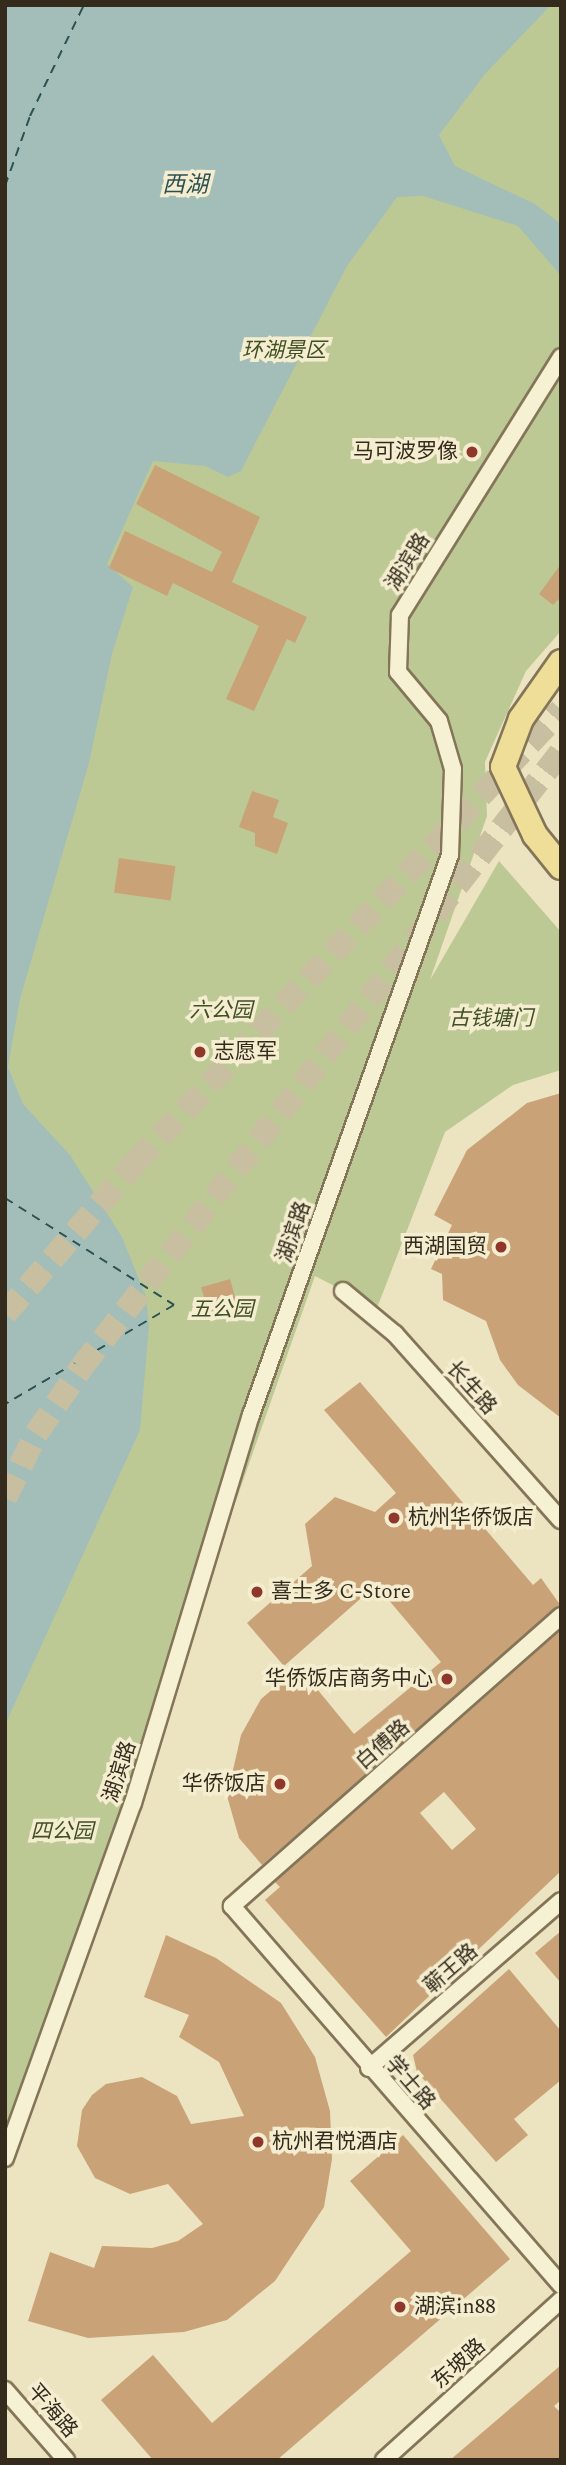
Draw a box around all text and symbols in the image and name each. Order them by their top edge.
water label: 西湖 [162,172,208,200]
park label: 环湖景区 [242,338,326,364]
place label: 马可波罗像 [353,439,458,465]
marker: 马可波罗像 [464,444,480,460]
street label: 湖滨路 [381,529,435,595]
park label: 六公园 [190,998,252,1024]
park label: 古钱塘门 [449,1006,533,1032]
place label: 志愿军 [214,1039,277,1065]
marker: 志愿军 [192,1044,208,1060]
street label: 湖滨路 [272,1198,316,1266]
place label: 西湖国贸 [403,1234,487,1260]
marker: 西湖国贸 [493,1239,509,1255]
park label: 五公园 [191,1297,253,1323]
street label: 长生路 [441,1356,501,1420]
place label: 杭州华侨饭店 [408,1505,534,1531]
marker: 杭州华侨饭店 [386,1510,402,1526]
place label: 喜士多 C-Store [271,1579,411,1605]
marker: 喜士多 C-Store [249,1584,265,1600]
place label: 华侨饭店商务中心 [265,1666,433,1692]
marker: 华侨饭店商务中心 [439,1671,455,1687]
street label: 白傅路 [351,1715,415,1775]
street label: 湖滨路 [98,1738,142,1806]
place label: 华侨饭店 [182,1771,266,1797]
marker: 华侨饭店 [272,1776,288,1792]
park label: 四公园 [31,1819,93,1845]
street label: 蕲王路 [419,1939,483,1999]
street label: 学士路 [380,2051,440,2115]
place label: 杭州君悦酒店 [272,2129,398,2155]
marker: 杭州君悦酒店 [250,2134,266,2150]
place label: 湖滨in88 [414,2294,496,2320]
marker: 湖滨in88 [392,2299,408,2315]
street label: 东坡路 [427,2334,491,2394]
street label: 平海路 [22,2379,82,2443]

